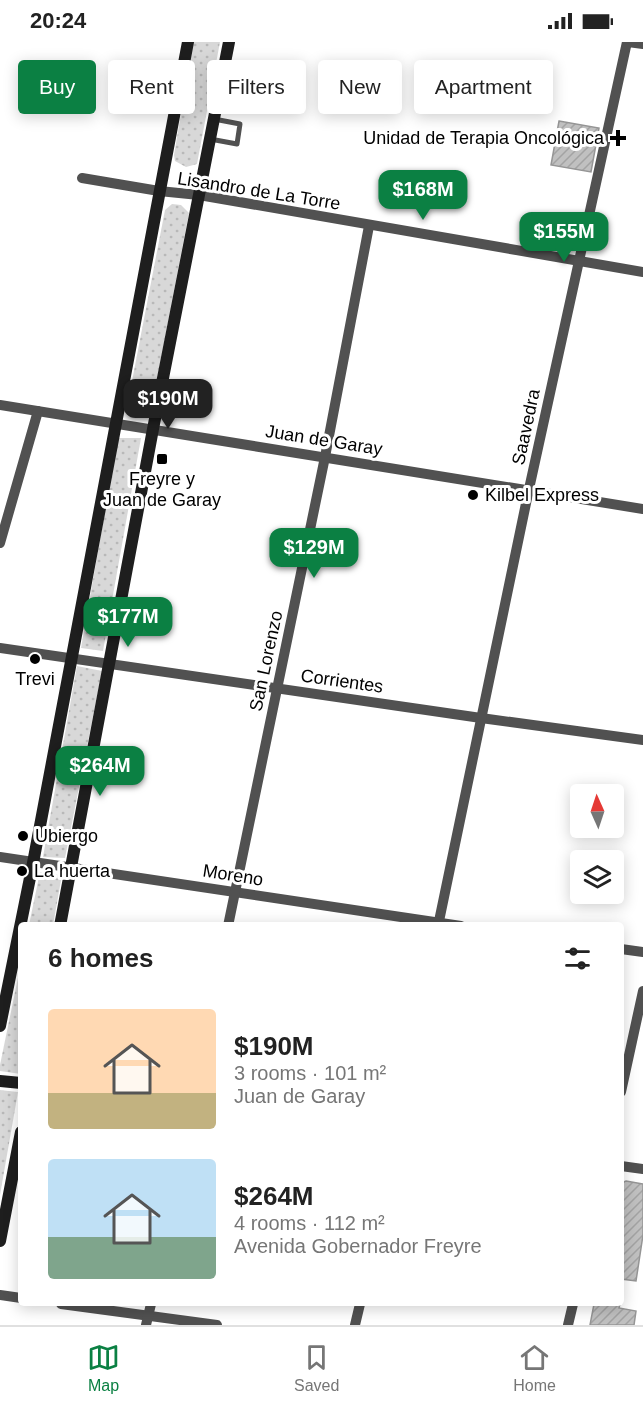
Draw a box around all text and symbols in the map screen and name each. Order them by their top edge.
text: 20:24 [30,8,86,33]
chip: Buy [18,60,96,114]
chip: Rent [108,60,195,114]
chip: Filters [207,60,306,114]
chip: New [318,60,402,114]
chip: Apartment [414,60,553,114]
place label: Unidad de Terapia Oncológica [363,128,605,148]
marker: Unidad de Terapia Oncológica [609,129,627,147]
street label: Lisandro de La Torre [176,168,342,214]
pin: $168M [381,170,465,221]
text: $168M [392,178,454,200]
pin: $155M [522,212,606,263]
text: $155M [533,220,595,242]
pin: $190M [126,379,210,430]
street label: Saavedra [508,386,544,467]
text: $190M [137,387,199,409]
street label: Juan de Garay [264,421,384,459]
marker: Freyre y Juan de Garay [155,452,169,466]
place label: Freyre y Juan de Garay [103,469,221,510]
place label: Kilbel Express [485,485,599,505]
marker: Kilbel Express [466,488,480,502]
pin: $129M [272,528,356,579]
text: $129M [283,536,345,558]
pin: $177M [86,597,170,648]
text: $177M [97,605,159,627]
street label: San Lorenzo [246,609,286,713]
marker: Trevi [28,652,42,666]
street label: Corrientes [299,665,385,697]
place label: Trevi [15,669,55,689]
pin: $264M [58,746,142,797]
text: $264M [69,754,131,776]
north arrow [570,784,624,838]
map controls [570,784,624,904]
place label: Ubiergo [35,826,98,846]
marker: Ubiergo [16,829,30,843]
button: layers [570,850,624,904]
street label: Moreno [201,860,265,890]
place label: La huerta [34,861,111,881]
marker: La huerta [15,864,29,878]
icon: filters [561,942,594,975]
text: 6 homes [48,943,154,973]
text: $190M [234,1031,314,1061]
icon: home [96,1033,168,1105]
text: 3 rooms · 101 m² [234,1062,386,1084]
text: Juan de Garay [234,1085,365,1107]
text: $264M [234,1181,314,1211]
icon: home [96,1183,168,1255]
text: 4 rooms · 112 m² [234,1212,385,1234]
text: Avenida Gobernador Freyre [234,1235,482,1257]
tab: Map [87,1341,120,1395]
tab: Saved [294,1341,339,1395]
tab: Home [513,1341,556,1395]

